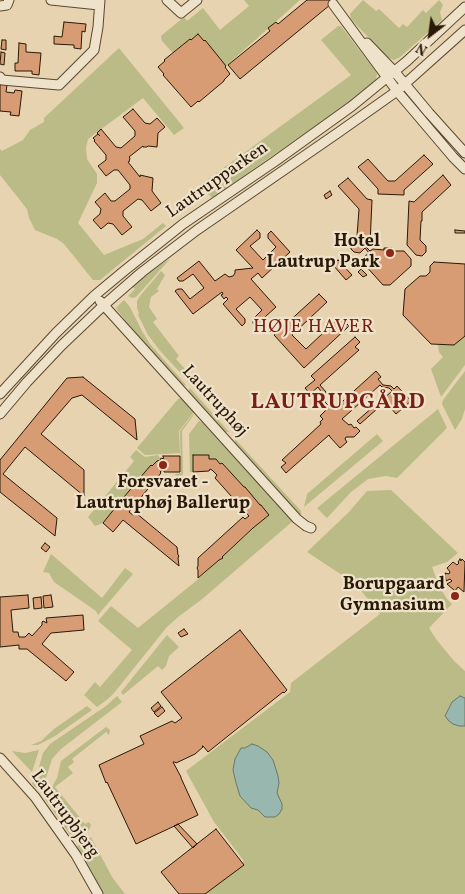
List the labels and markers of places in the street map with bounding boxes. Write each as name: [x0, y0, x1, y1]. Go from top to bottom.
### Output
place label: Hotel Lautrup Park: [266, 232, 380, 274]
marker: Hotel Lautrup Park: [384, 247, 396, 259]
marker: Forsvaret - Lautruphøj Ballerup: [157, 459, 169, 471]
place label: Forsvaret - Lautruphøj Ballerup: [76, 473, 250, 516]
place label: Borupgaard Gymnasium: [340, 575, 445, 618]
marker: Borupgaard Gymnasium: [449, 590, 461, 602]

